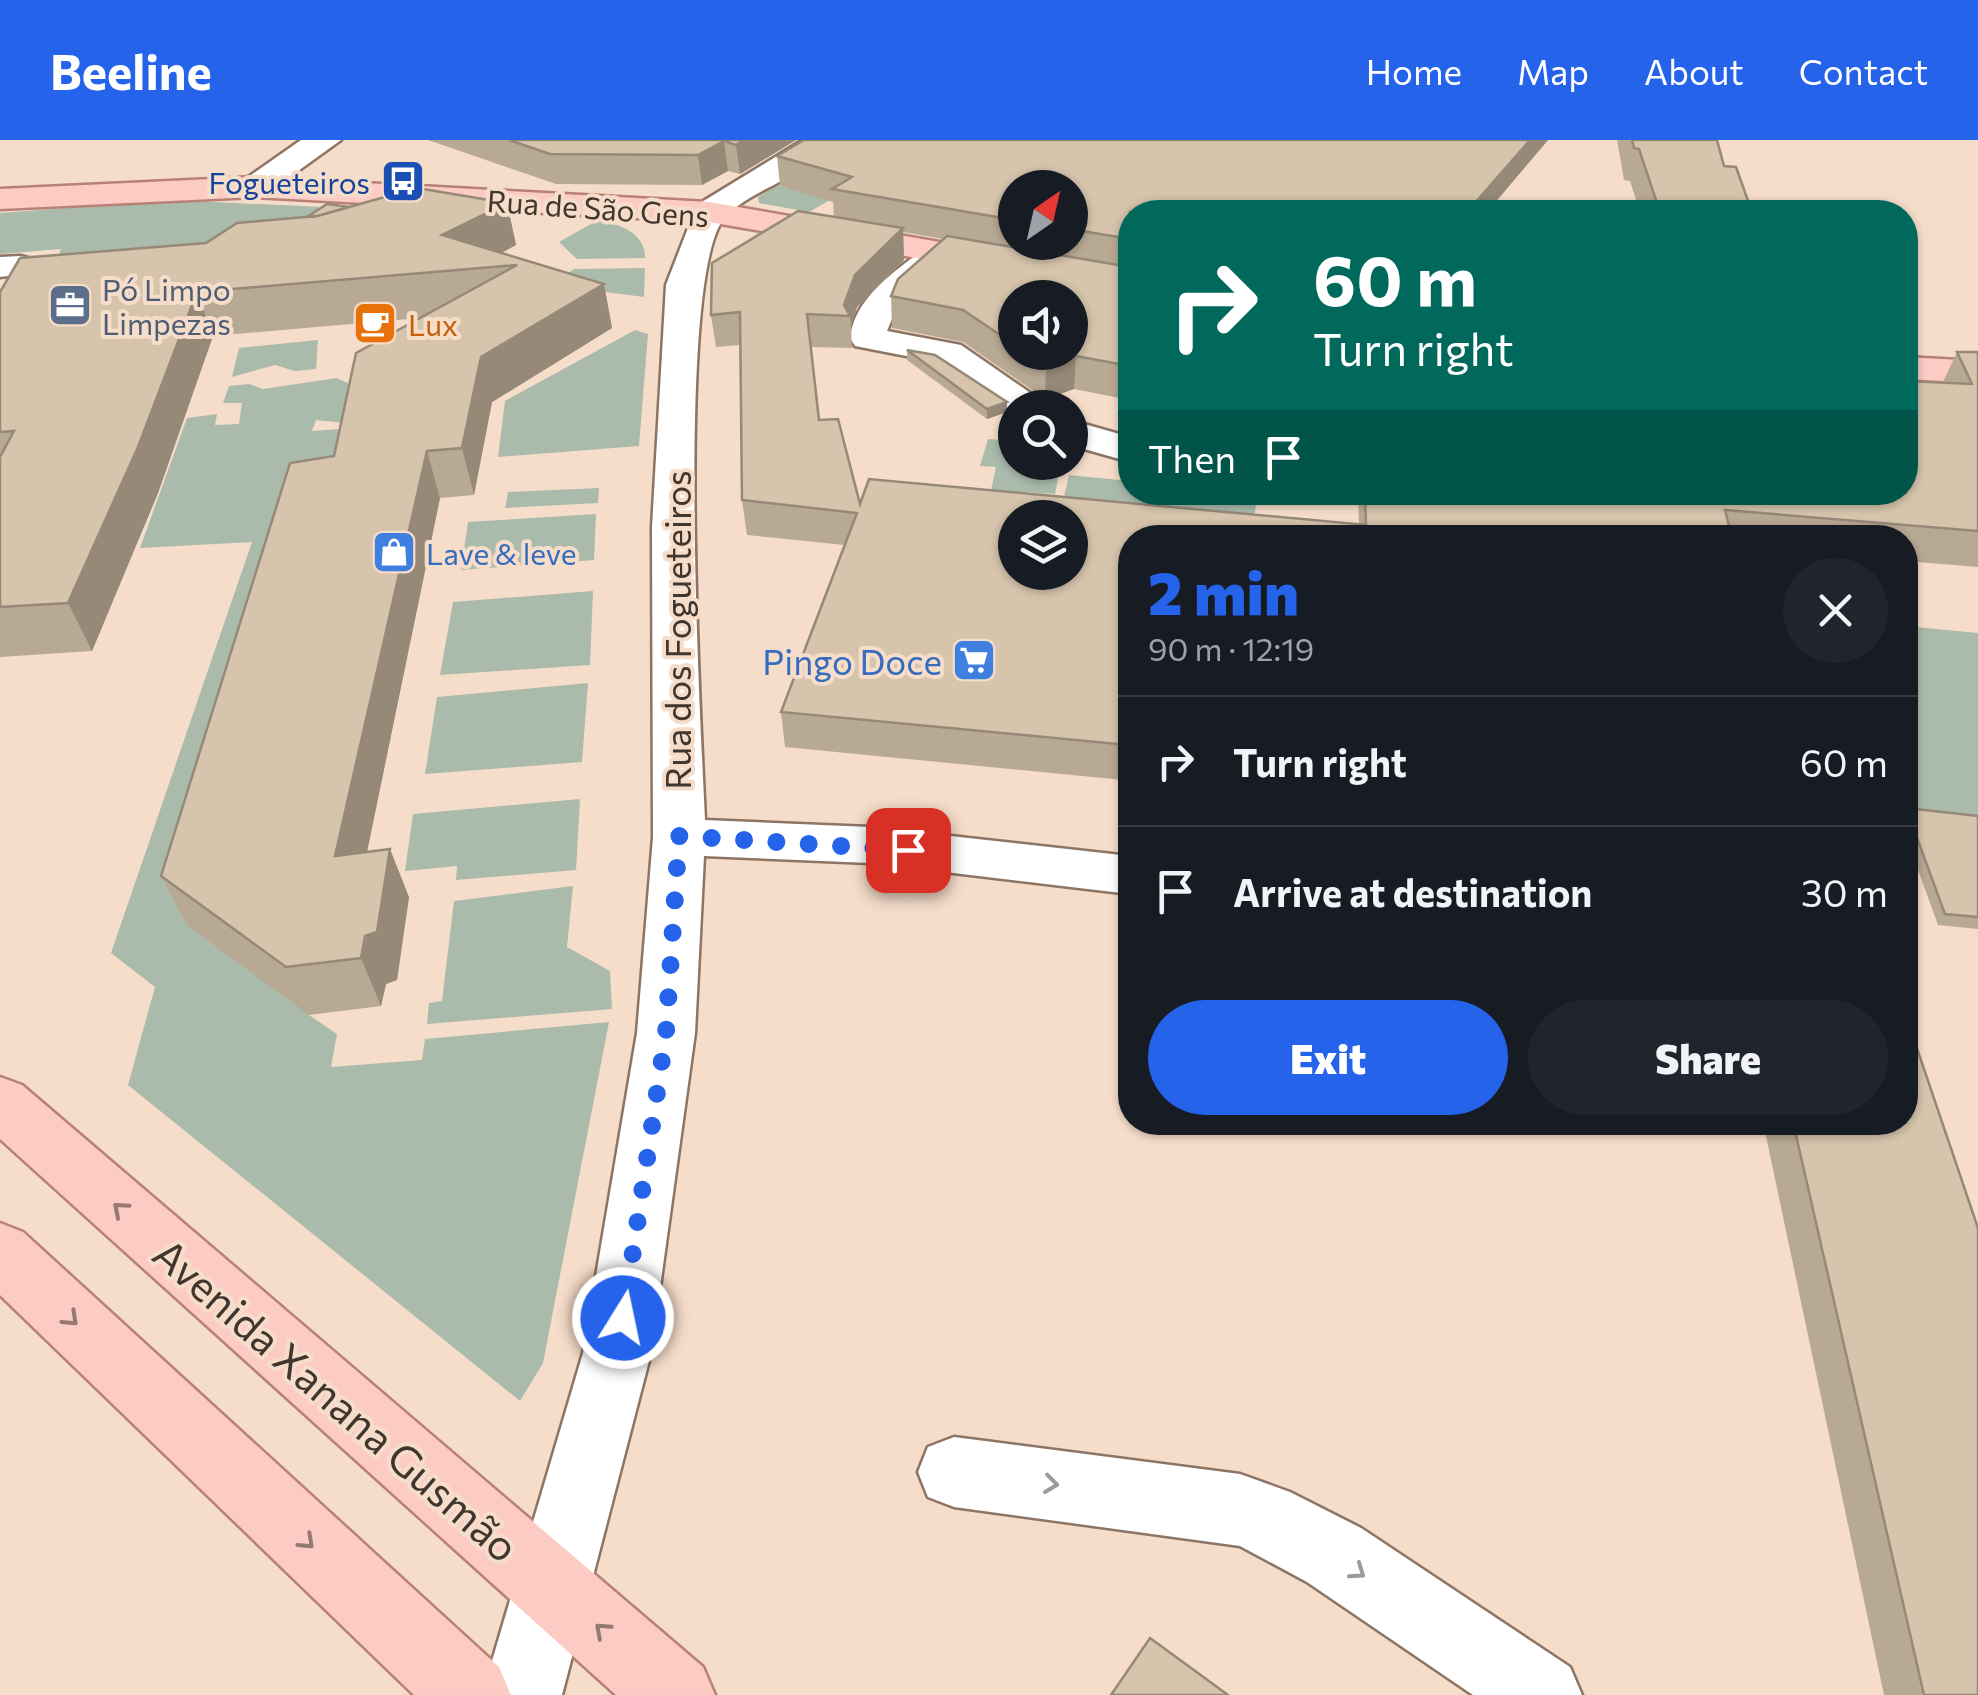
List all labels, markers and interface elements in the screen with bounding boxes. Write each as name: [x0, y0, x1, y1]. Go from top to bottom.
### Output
text: Beeline: [50, 41, 212, 100]
text: Home: [1366, 49, 1462, 92]
text: Map: [1517, 49, 1589, 92]
text: About: [1644, 49, 1744, 92]
text: Contact: [1799, 49, 1928, 92]
bus stop icon: Fogueteiros: [380, 158, 426, 204]
place label: Fogueteiros: [209, 163, 370, 200]
north arrow: [998, 170, 1088, 260]
map controls: [998, 170, 1088, 590]
street label: Rua de São Gens: [486, 181, 710, 233]
text: 60 m: [1313, 235, 1477, 320]
icon: right: [1148, 240, 1278, 370]
place label: Pó Limpo Limpezas: [102, 270, 231, 341]
button: sound: [998, 280, 1088, 370]
office icon: Pó Limpo Limpezas: [47, 282, 93, 328]
cafe icon: Lux: [352, 300, 398, 346]
place label: Lux: [408, 305, 458, 342]
text: Turn right: [1313, 320, 1514, 375]
button: search: [998, 390, 1088, 480]
icon: arrive: [1256, 430, 1311, 485]
text: Then: [1148, 434, 1236, 481]
street label: Rua dos Fogueteiros: [655, 470, 698, 790]
button: layers: [998, 500, 1088, 590]
shop icon: Lave & leve: [371, 529, 417, 575]
place label: Lave & leve: [426, 534, 576, 571]
text: 2 min: [1148, 554, 1299, 627]
button: close: [1783, 558, 1888, 663]
text: 90 m · 12:19: [1148, 628, 1314, 668]
supermarket icon: Pingo Doce: [951, 637, 997, 683]
place label: Pingo Doce: [762, 639, 942, 682]
icon: right: [1148, 734, 1203, 789]
text: Turn right: [1233, 738, 1407, 785]
text: 60 m: [1800, 738, 1888, 785]
pin: [866, 808, 951, 893]
icon: arrive: [881, 823, 936, 878]
icon: arrive: [1148, 864, 1203, 919]
text: Arrive at destination: [1233, 868, 1592, 915]
text: 30 m: [1801, 868, 1888, 915]
button: Exit: [1148, 1000, 1508, 1115]
button: Share: [1528, 1000, 1888, 1115]
one-way arrow: [113, 1202, 132, 1220]
street label: Avenida Xanana Gusmão: [144, 1226, 530, 1572]
position arrow: [571, 1266, 675, 1370]
one-way arrow: [59, 1307, 78, 1325]
one-way arrow: [1043, 1472, 1060, 1493]
one-way arrow: [295, 1530, 314, 1548]
one-way arrow: [1347, 1560, 1366, 1578]
one-way arrow: [595, 1624, 614, 1642]

